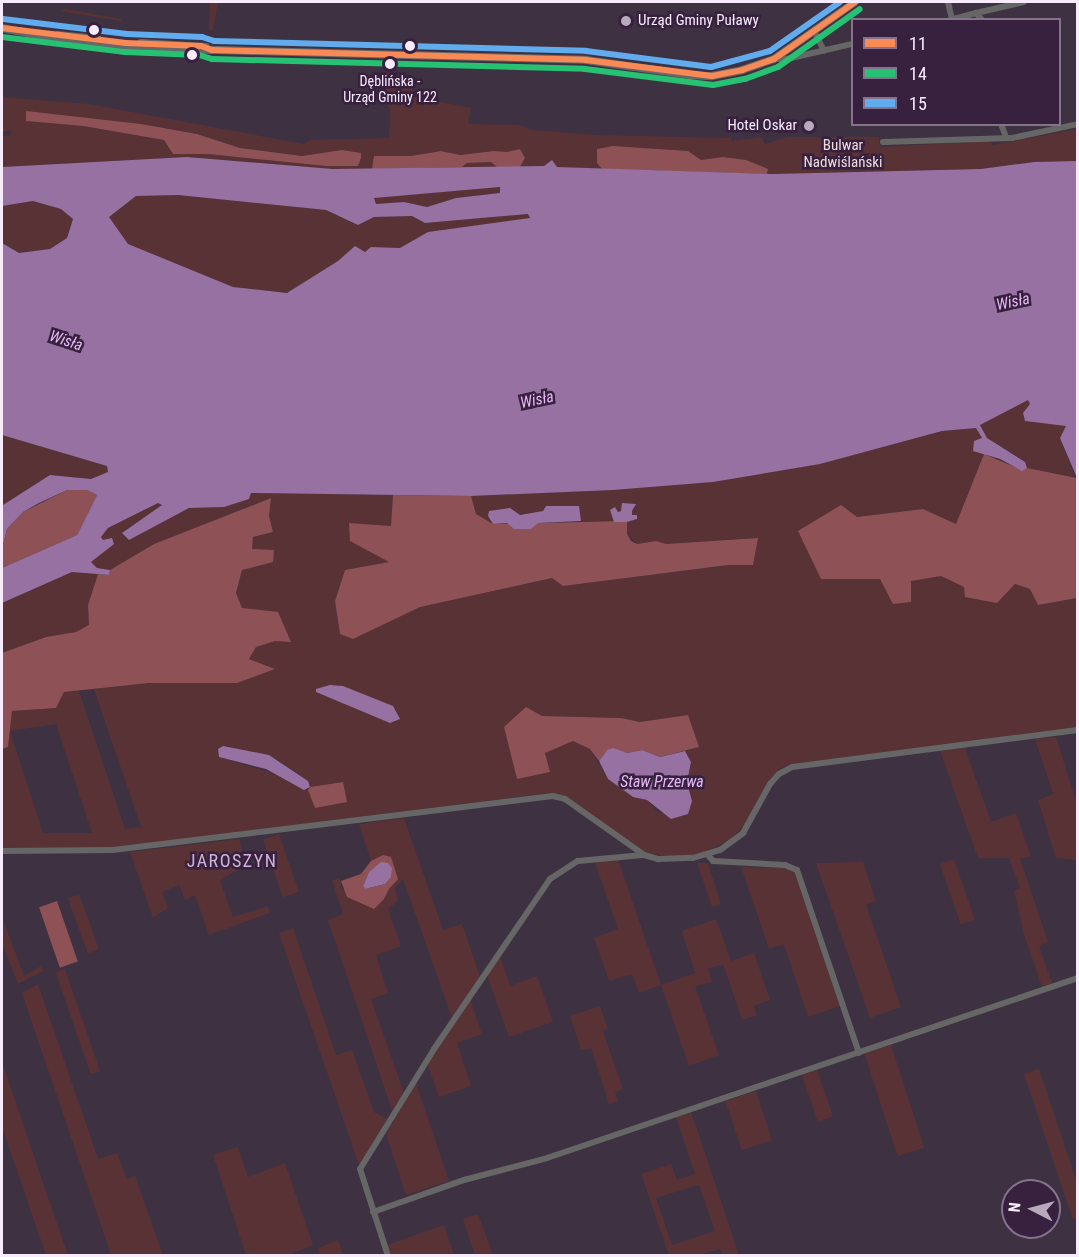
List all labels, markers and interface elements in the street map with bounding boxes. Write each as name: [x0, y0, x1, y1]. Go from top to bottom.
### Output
place label: Urząd Gminy Puławy: [638, 12, 759, 30]
marker: Urząd Gminy Puławy: [619, 14, 633, 28]
legend: [851, 18, 1061, 126]
unlabelled marker: [88, 24, 100, 36]
text: 11: [909, 33, 927, 54]
unlabelled marker: [404, 40, 416, 52]
unlabelled marker: [186, 49, 198, 61]
marker: Dęblińska - Urząd Gminy 122: [384, 58, 396, 70]
text: 14: [909, 63, 927, 84]
place label: Dęblińska - Urząd Gminy 122: [343, 73, 437, 106]
text: 15: [909, 93, 927, 114]
place label: Hotel Oskar: [727, 117, 797, 135]
marker: Hotel Oskar: [802, 119, 816, 133]
park label: Bulwar Nadwiślański: [804, 136, 882, 171]
water label: Wisła: [994, 289, 1032, 315]
water label: Wisła: [47, 327, 85, 355]
water label: Wisła: [518, 387, 556, 413]
water label: Staw Przerwa: [620, 772, 704, 792]
district label: JAROSZYN: [187, 850, 277, 872]
north arrow: [1001, 1179, 1061, 1239]
text: N: [1005, 1201, 1025, 1213]

